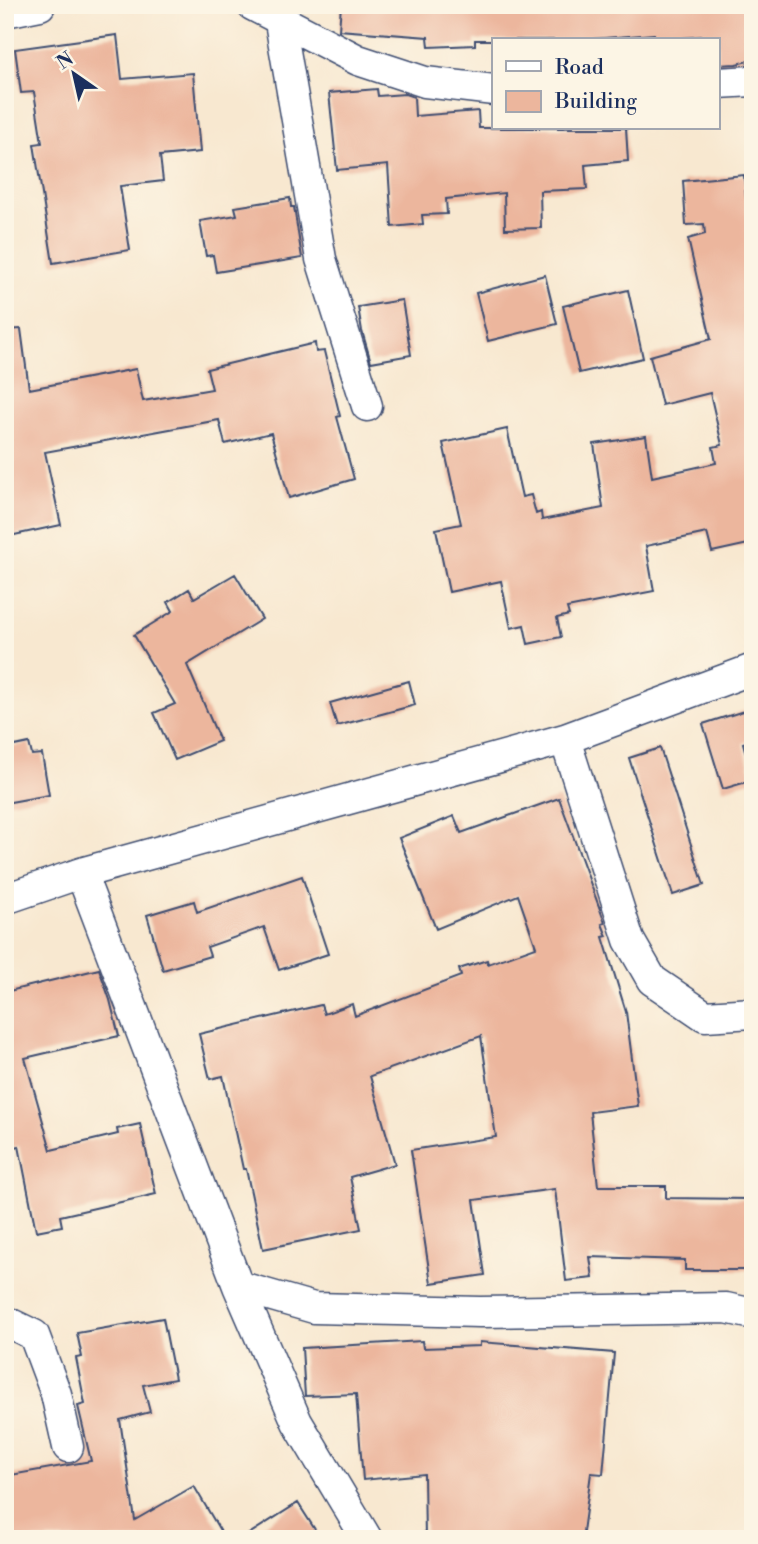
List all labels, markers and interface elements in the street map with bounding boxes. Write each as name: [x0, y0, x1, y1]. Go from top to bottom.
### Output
north arrow: [38, 38, 108, 108]
legend: [492, 38, 720, 130]
text: N: [52, 47, 78, 75]
text: Road: [555, 55, 604, 81]
text: Building: [554, 89, 637, 115]

